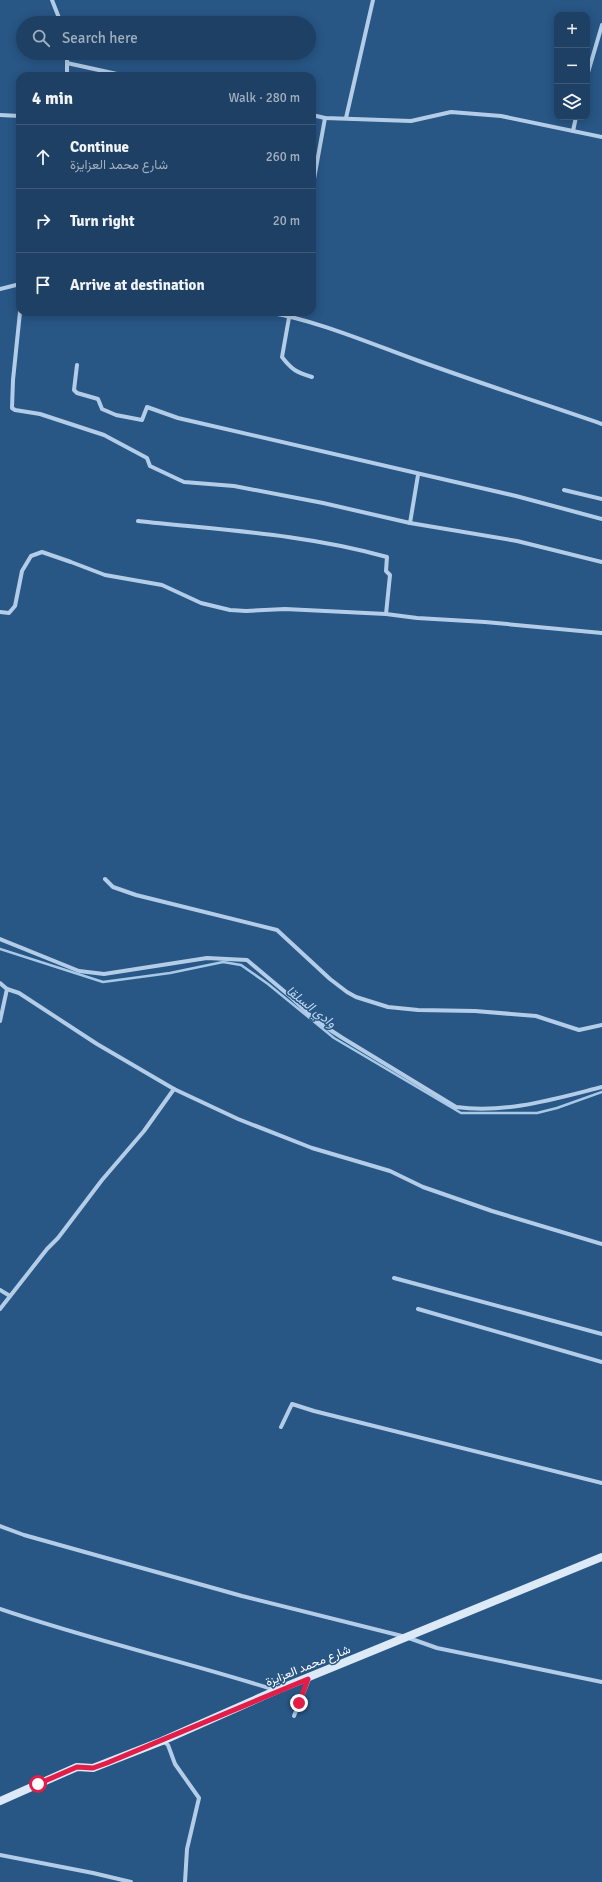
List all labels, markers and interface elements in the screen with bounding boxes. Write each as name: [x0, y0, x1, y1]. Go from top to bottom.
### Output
map controls: [554, 12, 590, 120]
button: +: [554, 12, 590, 48]
search box: [16, 16, 316, 60]
icon: search: [30, 27, 52, 49]
text: Search here: [62, 29, 138, 47]
button: −: [554, 48, 590, 84]
button: layers: [554, 84, 590, 120]
text: 4 min: [32, 88, 73, 109]
text: Walk · 280 m: [229, 90, 300, 106]
text: Continue: [70, 138, 129, 156]
icon: ahead: [32, 146, 54, 168]
text: 260 m: [266, 149, 300, 165]
text: شارع محمد العزايزة: [70, 157, 168, 173]
icon: right: [32, 210, 54, 232]
text: Turn right: [70, 212, 135, 230]
text: 20 m: [273, 213, 300, 229]
icon: arrive: [32, 274, 54, 296]
text: Arrive at destination: [70, 276, 205, 294]
water label: وادي السلقا: [282, 983, 339, 1033]
street label: شارع محمد العزايزة: [263, 1642, 353, 1691]
route end: [290, 1694, 308, 1712]
route start: [29, 1775, 47, 1793]

